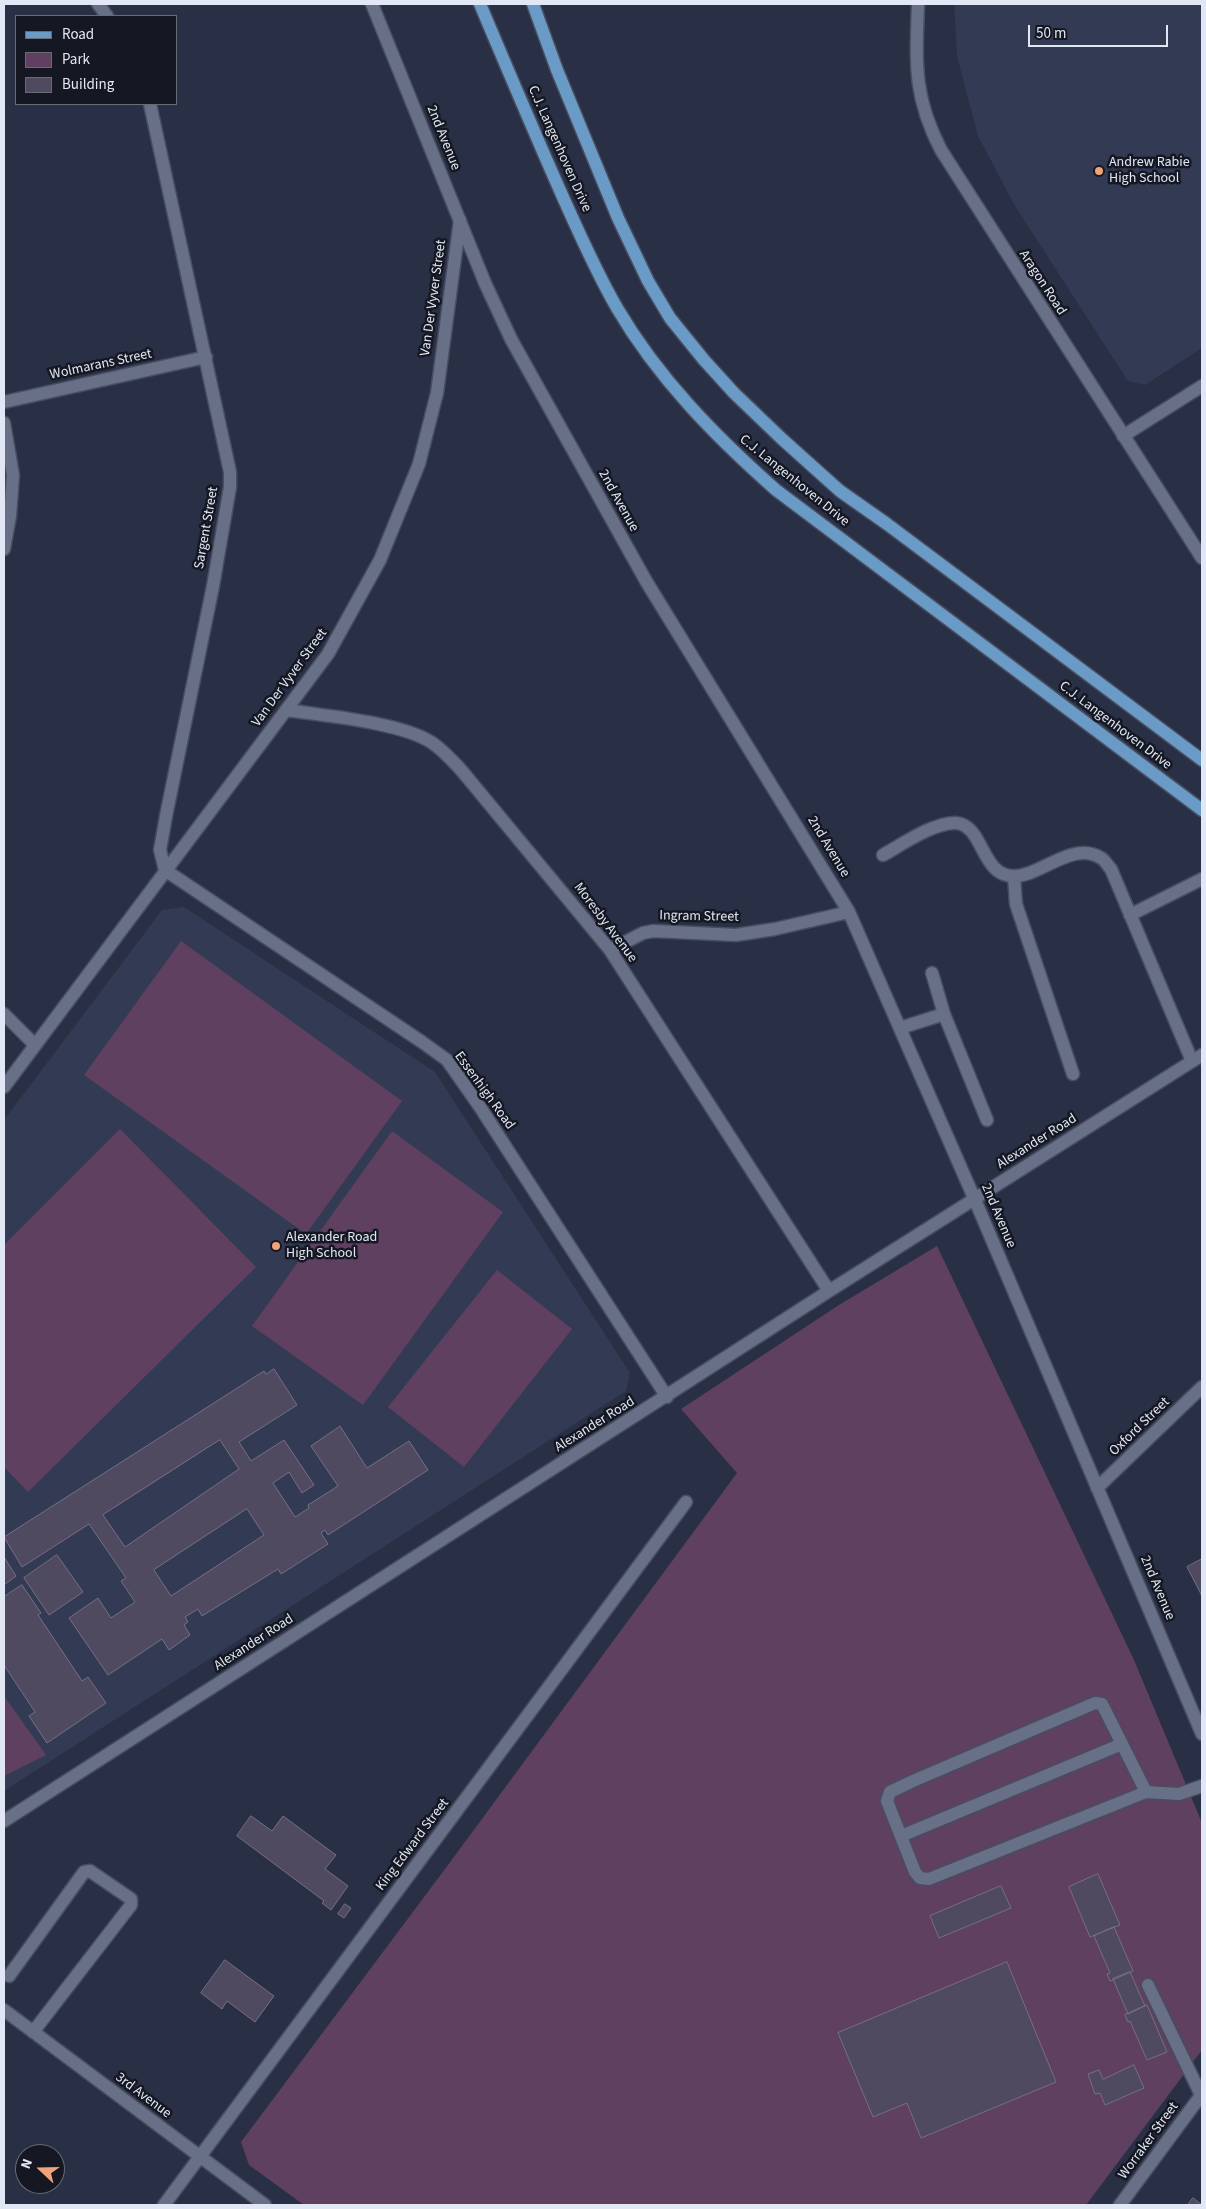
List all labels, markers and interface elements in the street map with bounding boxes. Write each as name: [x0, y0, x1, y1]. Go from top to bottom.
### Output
legend: [15, 15, 178, 105]
scale bar: [1031, 15, 1171, 47]
text: 50 m: [1036, 23, 1066, 44]
text: Road: [62, 24, 94, 45]
text: Park: [62, 49, 90, 70]
text: Building: [62, 74, 114, 95]
street label: C.J. Langenhoven Drive: [524, 83, 594, 215]
street label: 2nd Avenue: [422, 103, 464, 173]
place label: Andrew Rabie High School: [1109, 155, 1190, 188]
marker: Andrew Rabie High School: [1093, 165, 1105, 177]
street label: Van Der Vyver Street: [418, 239, 450, 357]
street label: Aragon Road: [1015, 247, 1069, 319]
street label: Wolmarans Street: [48, 346, 154, 384]
street label: C.J. Langenhoven Drive: [736, 432, 852, 530]
street label: 2nd Avenue: [594, 467, 642, 535]
street label: Sargent Street: [191, 486, 223, 570]
street label: Van Der Vyver Street: [249, 626, 331, 730]
street label: C.J. Langenhoven Drive: [1055, 678, 1175, 774]
street label: 2nd Avenue: [803, 813, 853, 881]
street label: Moresby Avenue: [570, 880, 640, 966]
street label: Ingram Street: [659, 908, 739, 926]
street label: Essenhigh Road: [450, 1049, 518, 1133]
street label: Alexander Road: [994, 1111, 1080, 1173]
street label: 2nd Avenue: [977, 1181, 1019, 1251]
place label: Alexander Road High School: [286, 1230, 377, 1262]
marker: Alexander Road High School: [270, 1240, 282, 1252]
street label: Alexander Road: [552, 1394, 638, 1456]
street label: Oxford Street: [1106, 1394, 1174, 1460]
street label: 2nd Avenue: [1136, 1553, 1178, 1623]
street label: Alexander Road: [211, 1611, 297, 1675]
street label: King Edward Street: [373, 1795, 453, 1895]
street label: 3rd Avenue: [112, 2070, 174, 2122]
street label: Worraker Street: [1115, 2099, 1183, 2183]
north arrow: [15, 2144, 65, 2194]
text: N: [16, 2156, 38, 2172]

